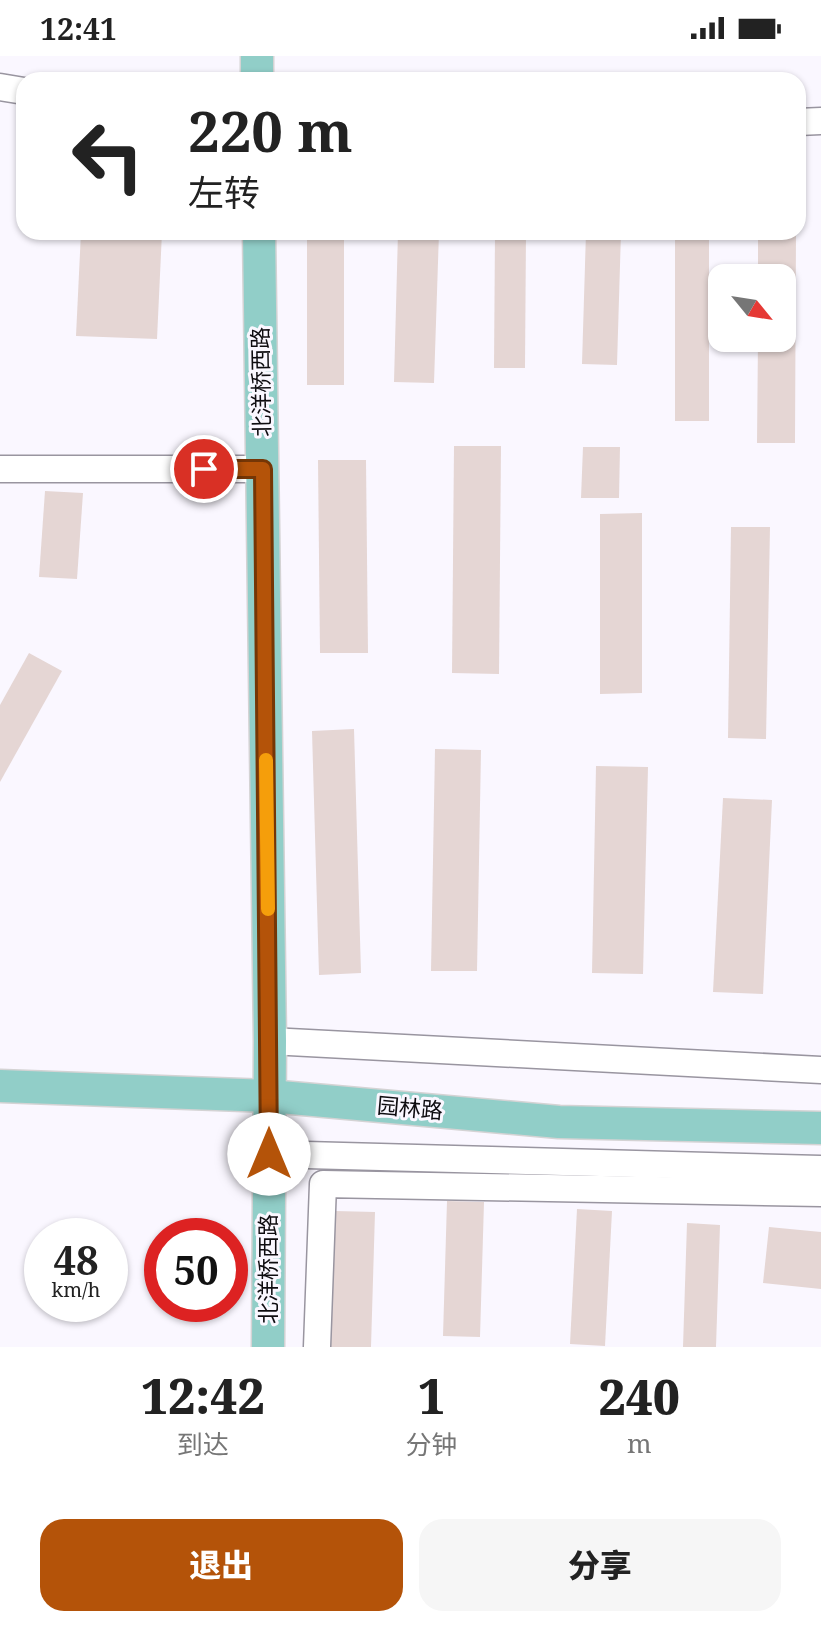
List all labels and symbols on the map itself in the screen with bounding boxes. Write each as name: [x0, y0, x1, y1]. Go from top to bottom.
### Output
north arrow: [708, 264, 796, 352]
street label: 北洋桥西路: [244, 327, 276, 437]
pin: [170, 435, 238, 503]
street label: 园林路: [376, 1089, 444, 1125]
position arrow: [227, 1112, 311, 1196]
street label: 北洋桥西路: [252, 1214, 282, 1324]
speed limit sign: 50: [144, 1218, 248, 1322]

